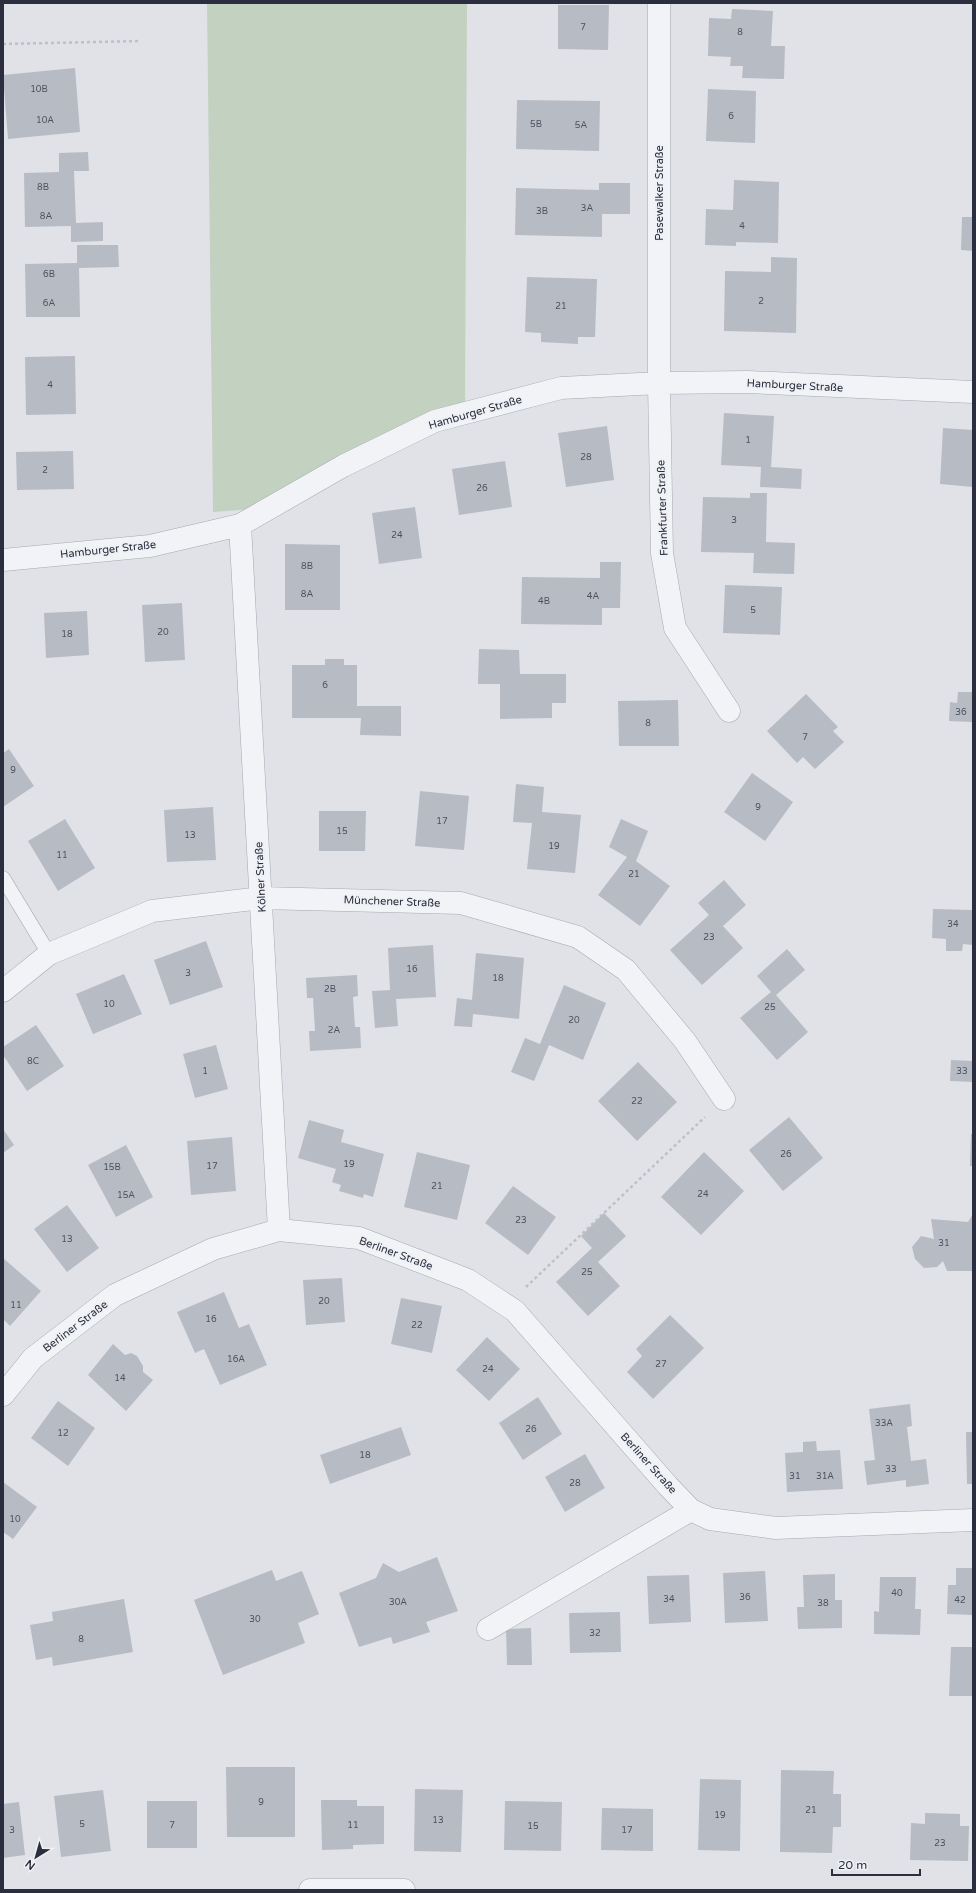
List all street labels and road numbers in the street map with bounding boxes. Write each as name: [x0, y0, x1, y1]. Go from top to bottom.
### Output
street label: Pasewalker Straße: [653, 145, 666, 241]
street label: Hamburger Straße: [746, 376, 844, 395]
street label: Hamburger Straße: [427, 393, 523, 432]
street label: Frankfurter Straße: [654, 460, 671, 556]
street label: Hamburger Straße: [59, 538, 157, 561]
street label: Kölner Straße: [252, 841, 269, 913]
street label: Münchener Straße: [343, 893, 441, 910]
street label: Berliner Straße: [357, 1234, 434, 1273]
street label: Berliner Straße: [40, 1298, 110, 1355]
street label: Berliner Straße: [618, 1430, 679, 1496]

